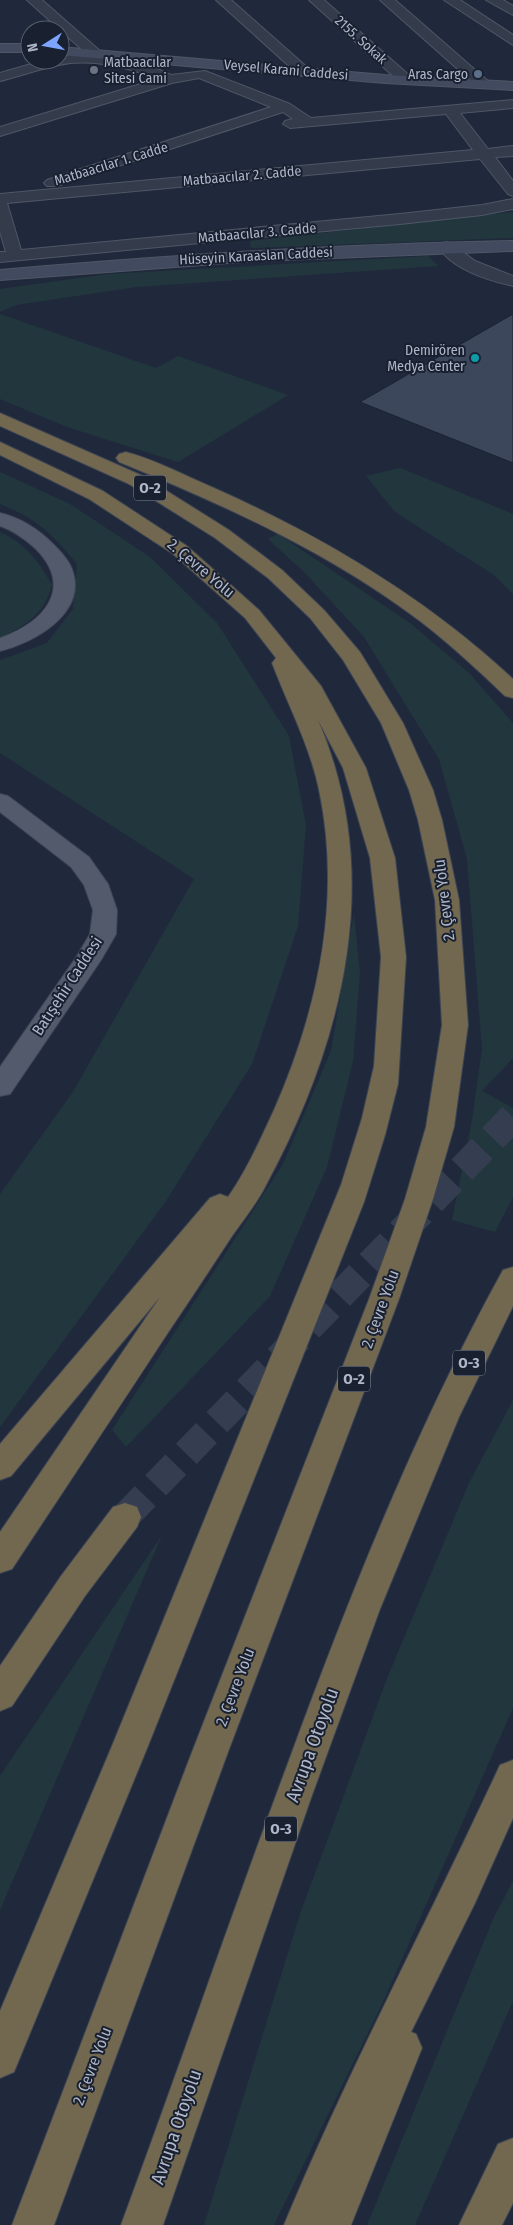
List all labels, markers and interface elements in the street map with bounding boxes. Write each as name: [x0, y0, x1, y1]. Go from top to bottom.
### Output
street label: 2155. Sokak: [331, 12, 391, 68]
north arrow: [20, 20, 70, 70]
text: N: [24, 42, 42, 53]
place label: Matbaacılar Sitesi Cami: [104, 54, 171, 87]
street label: Veysel Karani Caddesi: [223, 56, 349, 84]
marker: Matbaacılar Sitesi Cami: [88, 64, 100, 76]
place label: Aras Cargo: [408, 66, 468, 83]
marker: Aras Cargo: [472, 68, 484, 80]
street label: Matbaacılar 1. Cadde: [52, 139, 170, 189]
street label: Matbaacılar 2. Cadde: [182, 162, 302, 190]
street label: Matbaacılar 3. Cadde: [197, 219, 317, 247]
street label: Hüseyin Karaaslan Caddesi: [179, 243, 333, 269]
place label: Demirören Medya Center: [387, 342, 465, 375]
marker: Demirören Medya Center: [469, 352, 481, 364]
road number: O-2: [134, 476, 166, 500]
street label: 2. Çevre Yolu: [163, 534, 238, 602]
street label: 2. Çevre Yolu: [430, 858, 459, 942]
street label: Batışehir Caddesi: [28, 933, 106, 1039]
street label: 2. Çevre Yolu: [357, 1267, 404, 1351]
road number: O-3: [453, 1350, 485, 1376]
road number: O-2: [338, 1366, 370, 1392]
street label: 2. Çevre Yolu: [211, 1645, 259, 1729]
street label: Avrupa Otoyolu: [281, 1685, 343, 1805]
road number: O-3: [265, 1816, 297, 1842]
street label: 2. Çevre Yolu: [68, 2024, 116, 2108]
street label: Avrupa Otoyolu: [146, 2067, 206, 2187]

